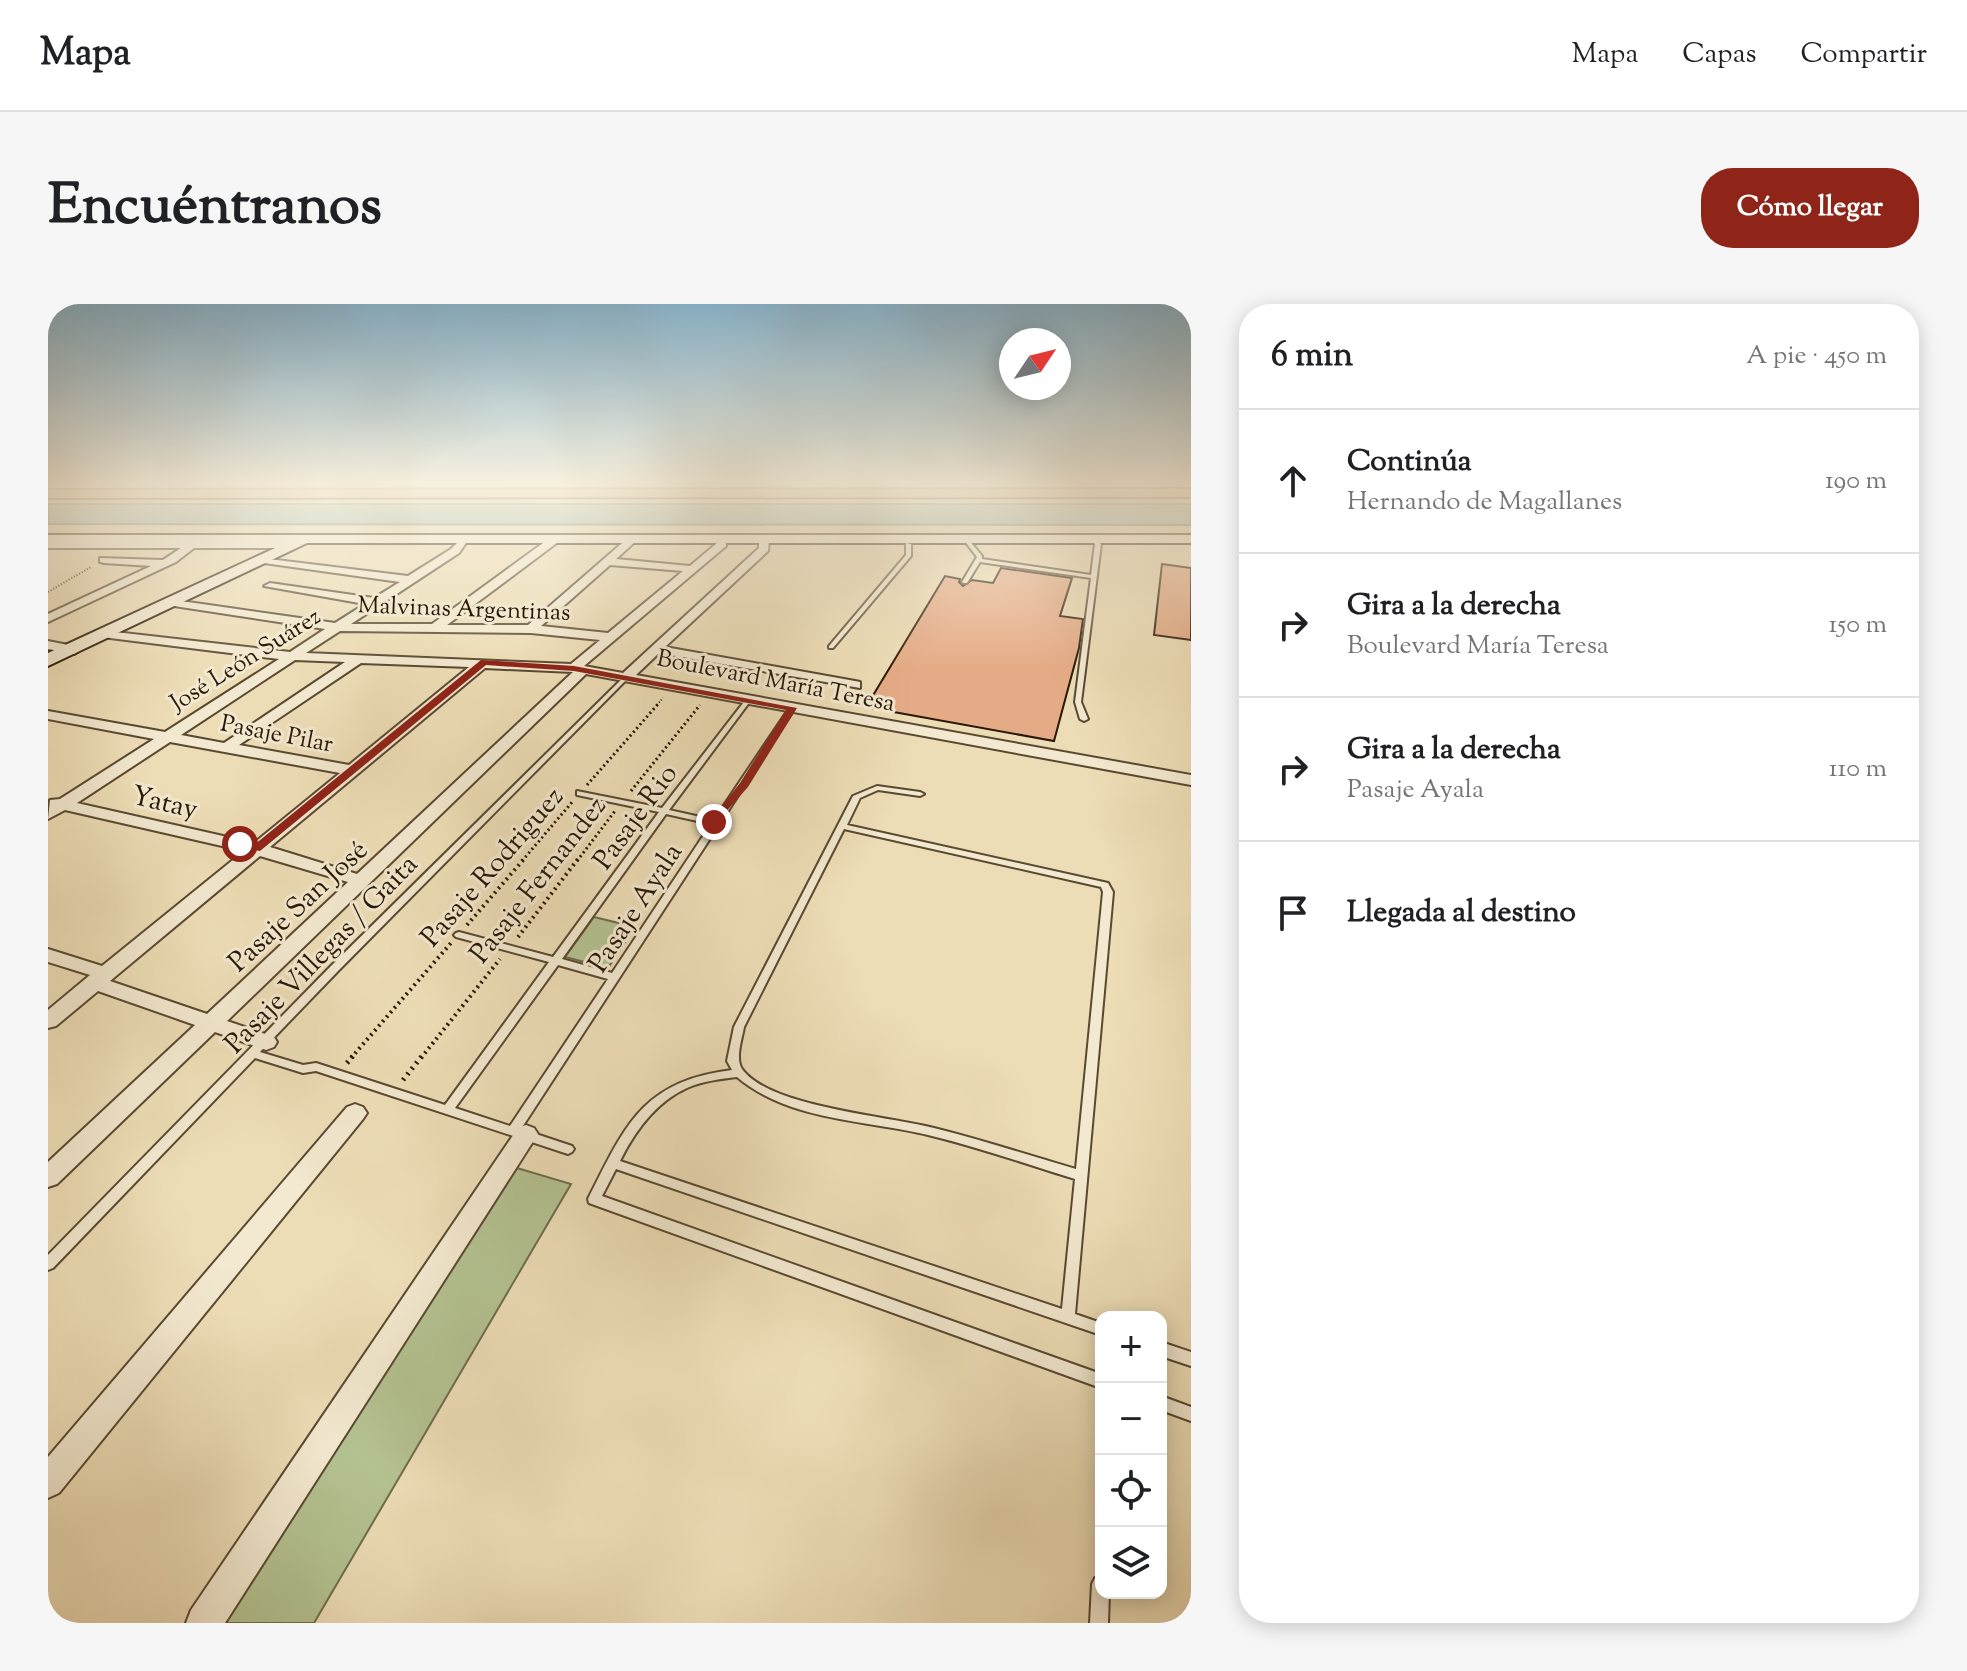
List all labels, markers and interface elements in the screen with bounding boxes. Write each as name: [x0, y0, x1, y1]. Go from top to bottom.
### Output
text: Mapa: [40, 28, 131, 82]
text: Mapa: [1572, 35, 1638, 75]
text: Capas: [1682, 35, 1757, 75]
text: Compartir: [1801, 35, 1927, 75]
text: Encuéntranos: [48, 168, 382, 249]
button: Cómo llegar: [1701, 168, 1919, 248]
north arrow: [999, 328, 1071, 400]
text: 6 min: [1271, 332, 1353, 381]
text: A pie · 450 m: [1746, 338, 1887, 375]
text: Continúa: [1347, 441, 1472, 484]
icon: ahead: [1271, 459, 1315, 503]
text: 190 m: [1825, 463, 1887, 500]
text: Hernando de Magallanes: [1347, 484, 1622, 521]
text: Gira a la derecha: [1347, 585, 1561, 628]
street label: Malvinas Argentinas: [357, 589, 571, 631]
street label: José León Suárez: [162, 601, 328, 722]
icon: right: [1271, 603, 1315, 647]
text: 150 m: [1828, 607, 1887, 644]
text: Boulevard María Teresa: [1347, 628, 1609, 665]
street label: Boulevard María Teresa: [654, 642, 898, 722]
street label: Pasaje Pilar: [217, 707, 336, 763]
text: Gira a la derecha: [1347, 729, 1561, 772]
icon: right: [1271, 747, 1315, 791]
text: 110 m: [1829, 751, 1887, 788]
street label: Pasaje Rio: [584, 757, 688, 879]
text: Pasaje Ayala: [1347, 772, 1484, 809]
street label: Yatay: [127, 777, 201, 831]
street label: Pasaje Rodriguez: [412, 779, 574, 957]
street label: Pasaje Fernandez: [461, 789, 617, 973]
route end: [696, 804, 732, 840]
route start: [222, 826, 258, 862]
street label: Pasaje San José: [220, 832, 378, 983]
street label: Pasaje Ayala: [580, 836, 694, 981]
street label: Pasaje Villegas / Gaita: [216, 846, 428, 1064]
icon: arrive: [1271, 891, 1315, 935]
text: Llegada al destino: [1347, 892, 1576, 935]
map controls: [1095, 1311, 1167, 1599]
button: +: [1095, 1311, 1167, 1383]
button: −: [1095, 1383, 1167, 1455]
button: locate: [1095, 1455, 1167, 1527]
button: layers: [1095, 1527, 1167, 1599]

